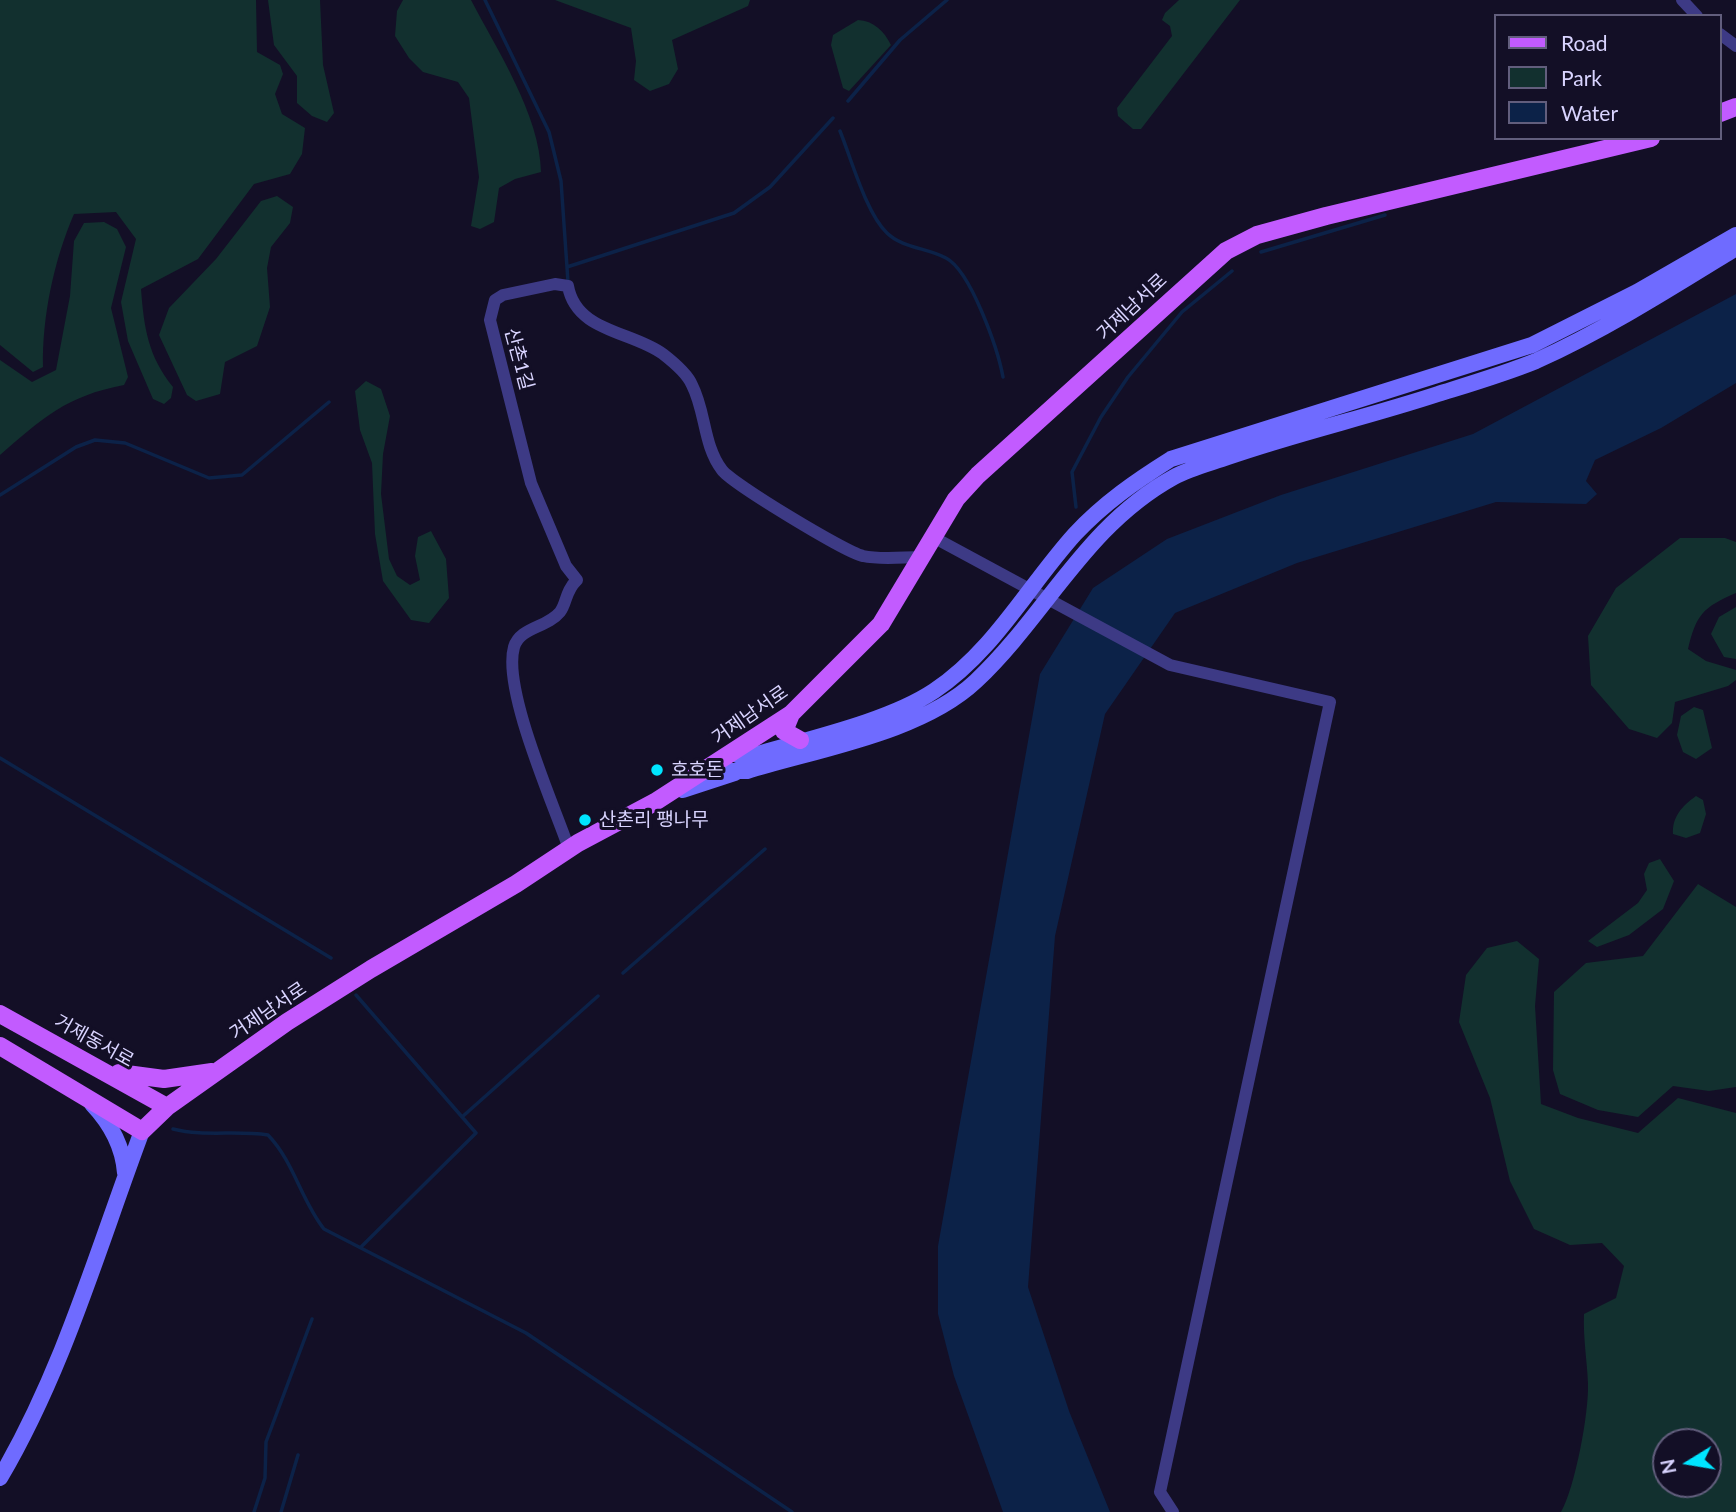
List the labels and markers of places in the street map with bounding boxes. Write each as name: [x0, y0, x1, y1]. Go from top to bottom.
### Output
place label: 호호돈: [671, 759, 723, 781]
marker: 호호돈: [649, 762, 665, 778]
place label: 산촌리 팽나무: [599, 809, 709, 831]
marker: 산촌리 팽나무: [577, 812, 593, 828]

